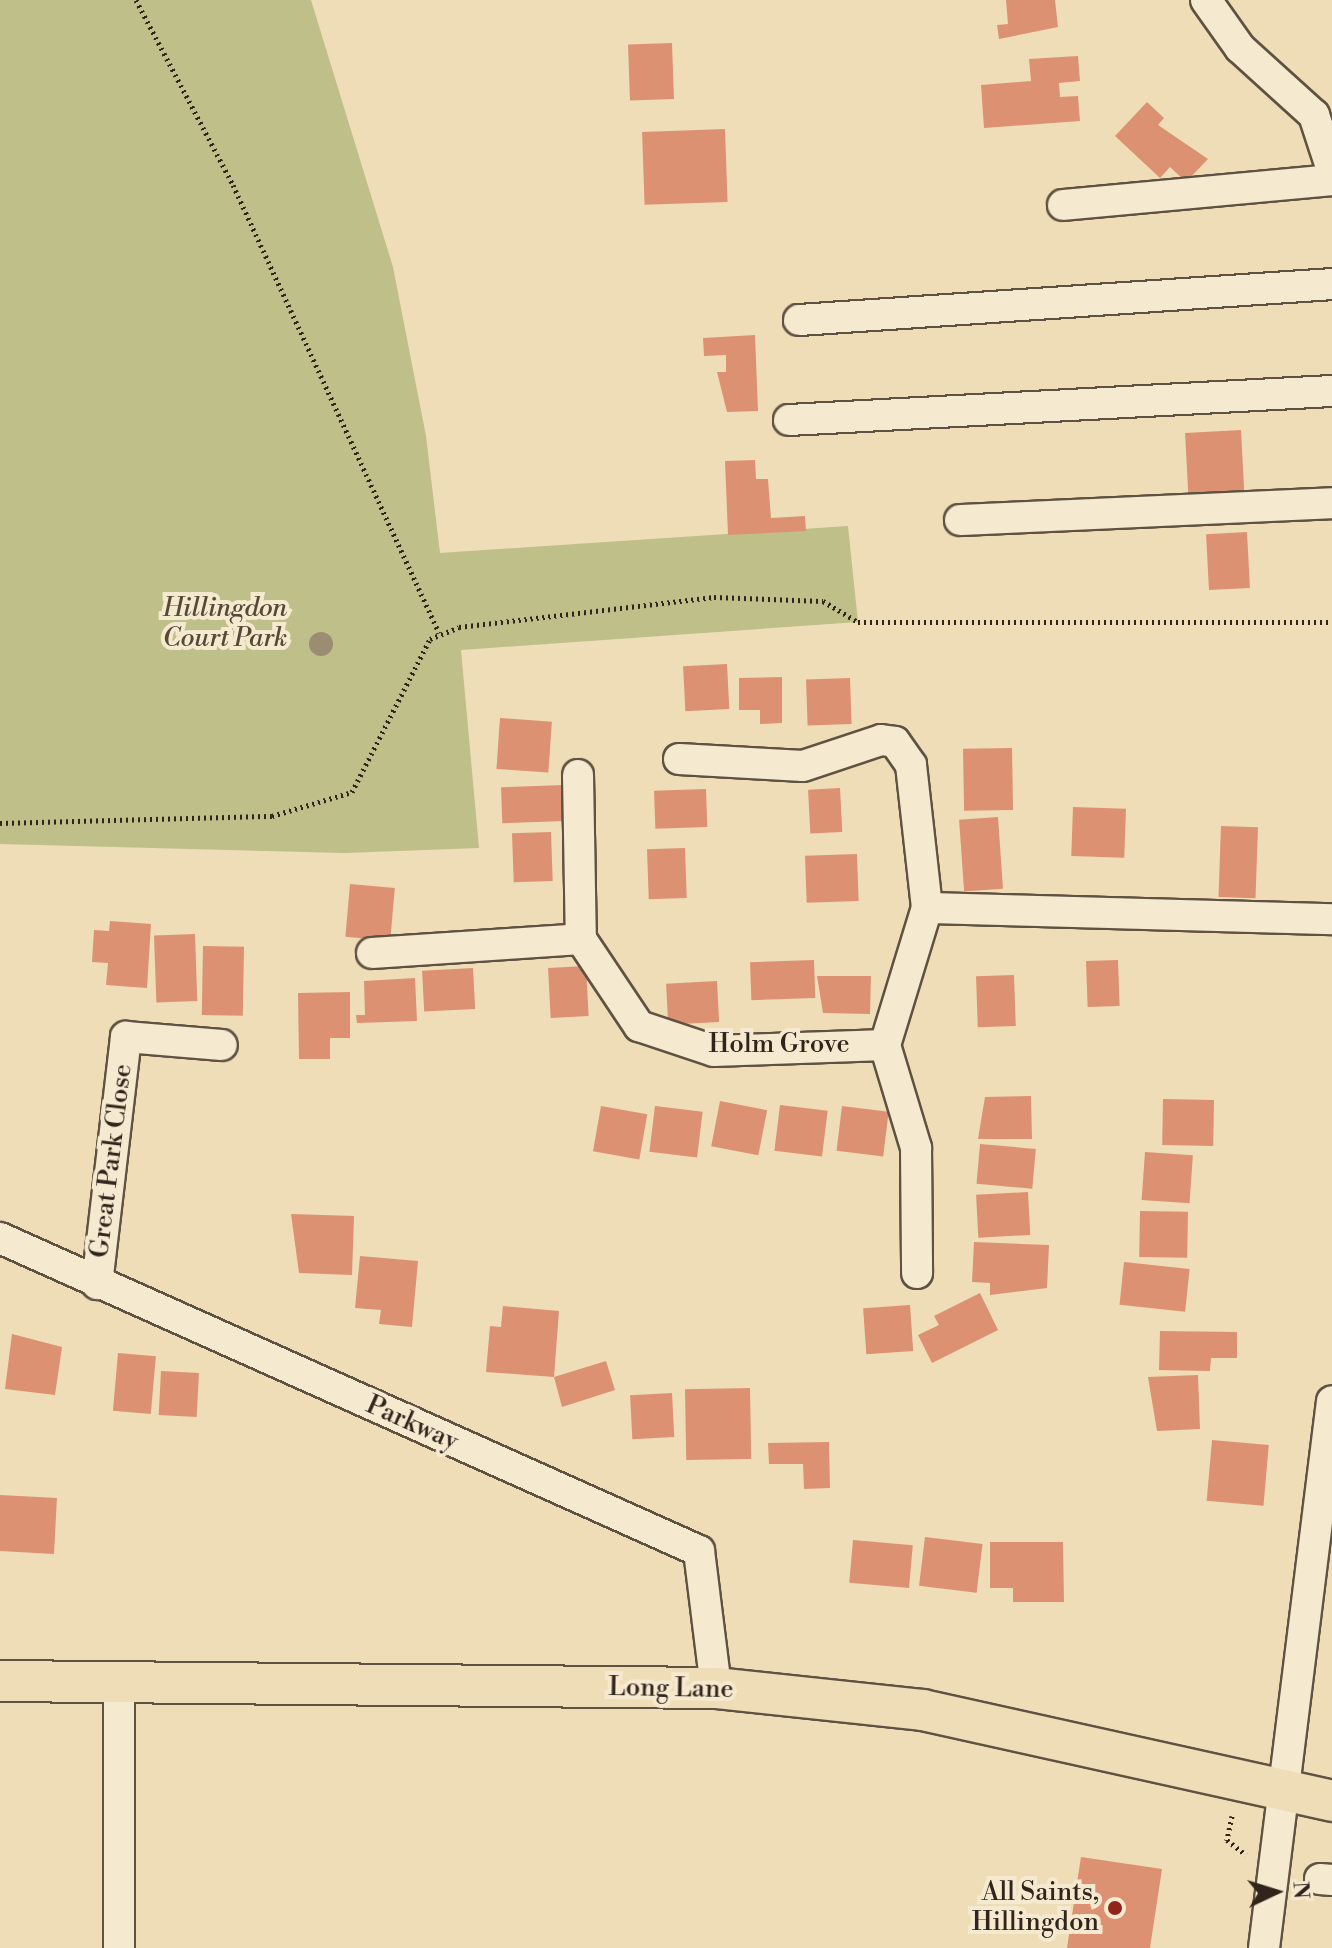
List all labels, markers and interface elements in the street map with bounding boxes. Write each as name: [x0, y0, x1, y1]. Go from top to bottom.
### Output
park label: Hillingdon Court Park: [163, 593, 287, 654]
street label: Holm Grove: [708, 1029, 850, 1061]
street label: Great Park Close: [85, 1062, 139, 1260]
street label: Parkway: [361, 1390, 463, 1458]
street label: Long Lane: [608, 1672, 734, 1706]
north arrow: [1236, 1852, 1316, 1932]
place label: All Saints, Hillingdon: [972, 1877, 1099, 1938]
text: N: [1286, 1881, 1315, 1900]
marker: All Saints, Hillingdon: [1106, 1899, 1124, 1917]

